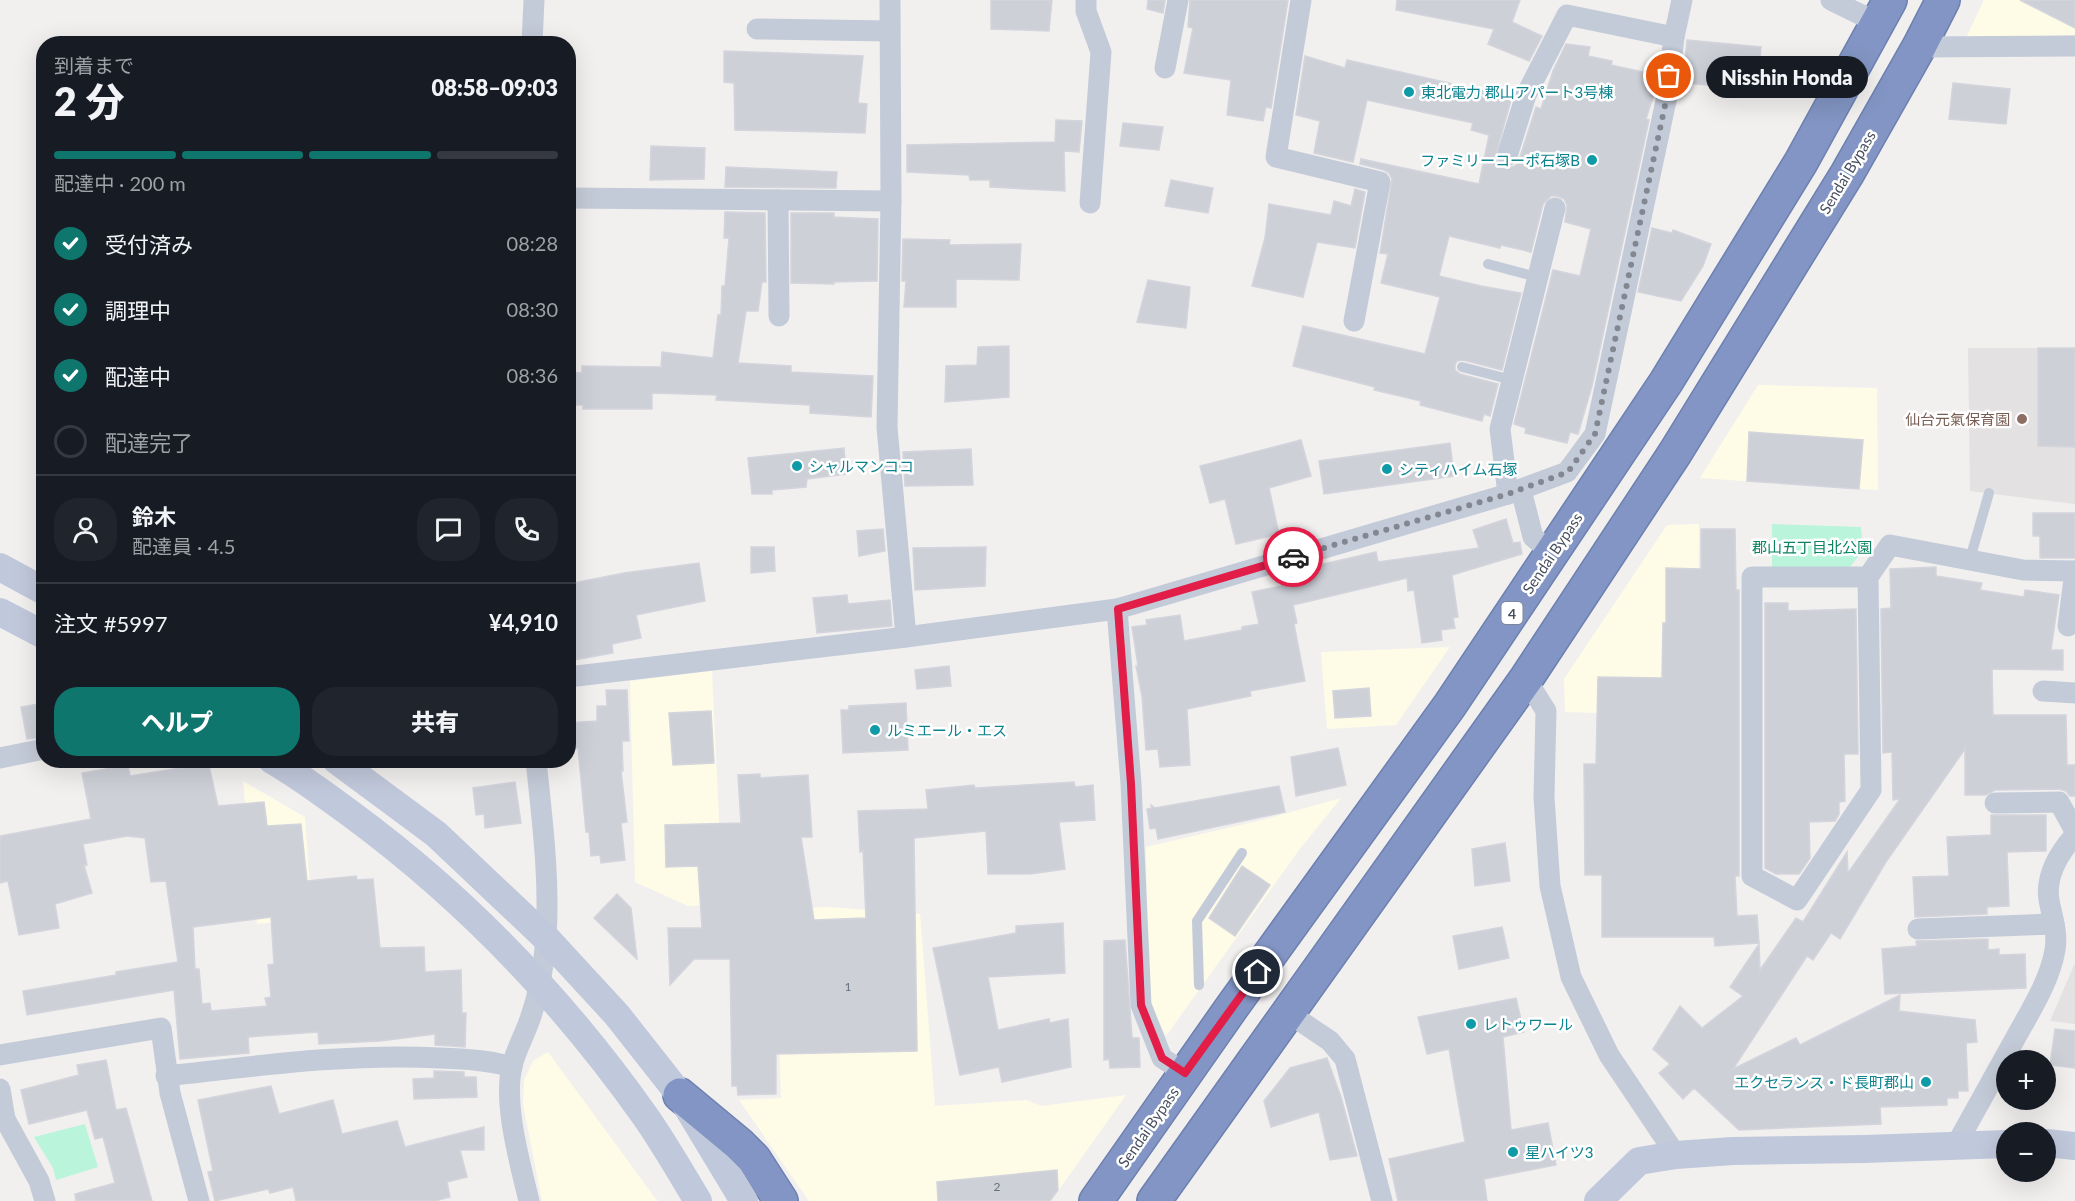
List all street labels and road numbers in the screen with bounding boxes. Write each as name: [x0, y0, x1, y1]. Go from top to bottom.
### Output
street label: Sendai Bypass: [1815, 127, 1879, 217]
street label: Sendai Bypass: [1518, 509, 1586, 597]
road number: 4: [1502, 602, 1522, 624]
street label: Sendai Bypass: [1114, 1083, 1182, 1171]

